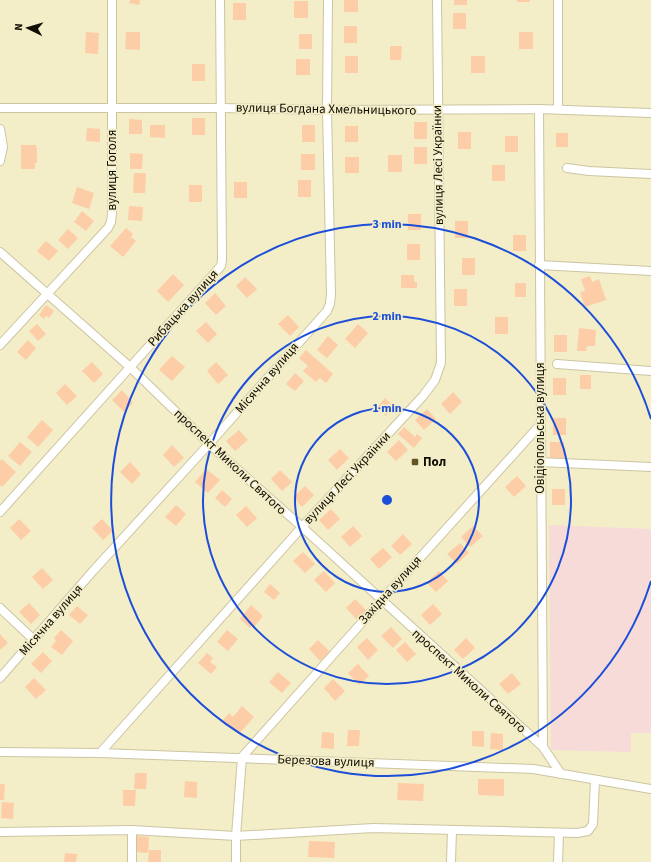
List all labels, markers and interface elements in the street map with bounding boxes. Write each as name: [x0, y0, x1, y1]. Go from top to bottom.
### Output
north arrow: [8, 8, 48, 48]
text: N: [11, 23, 26, 31]
street label: вулиця Богдана Хмельницького: [236, 98, 416, 120]
street label: вулиця Лесі Українки: [428, 105, 448, 225]
street label: вулиця Гоголя: [103, 130, 121, 210]
text: 3 min: [372, 216, 402, 233]
street label: Рибацька вулиця: [144, 266, 222, 350]
text: 2 min: [372, 308, 402, 325]
street label: Місячна вулиця: [231, 339, 303, 417]
street label: Овідіопольська вулиця: [531, 362, 549, 494]
text: 1 min: [372, 400, 402, 417]
street label: проспект Миколи Святого: [170, 405, 290, 519]
street label: вулиця Лесі Українки: [299, 428, 395, 528]
place label: Пол: [423, 453, 446, 471]
marker: Пол: [410, 457, 420, 467]
centre of rings: [380, 493, 394, 507]
street label: Західна вулиця: [354, 552, 426, 628]
street label: Місячна вулиця: [15, 581, 87, 659]
street label: проспект Миколи Святого: [408, 625, 530, 737]
street label: Березова вулиця: [277, 750, 375, 772]

